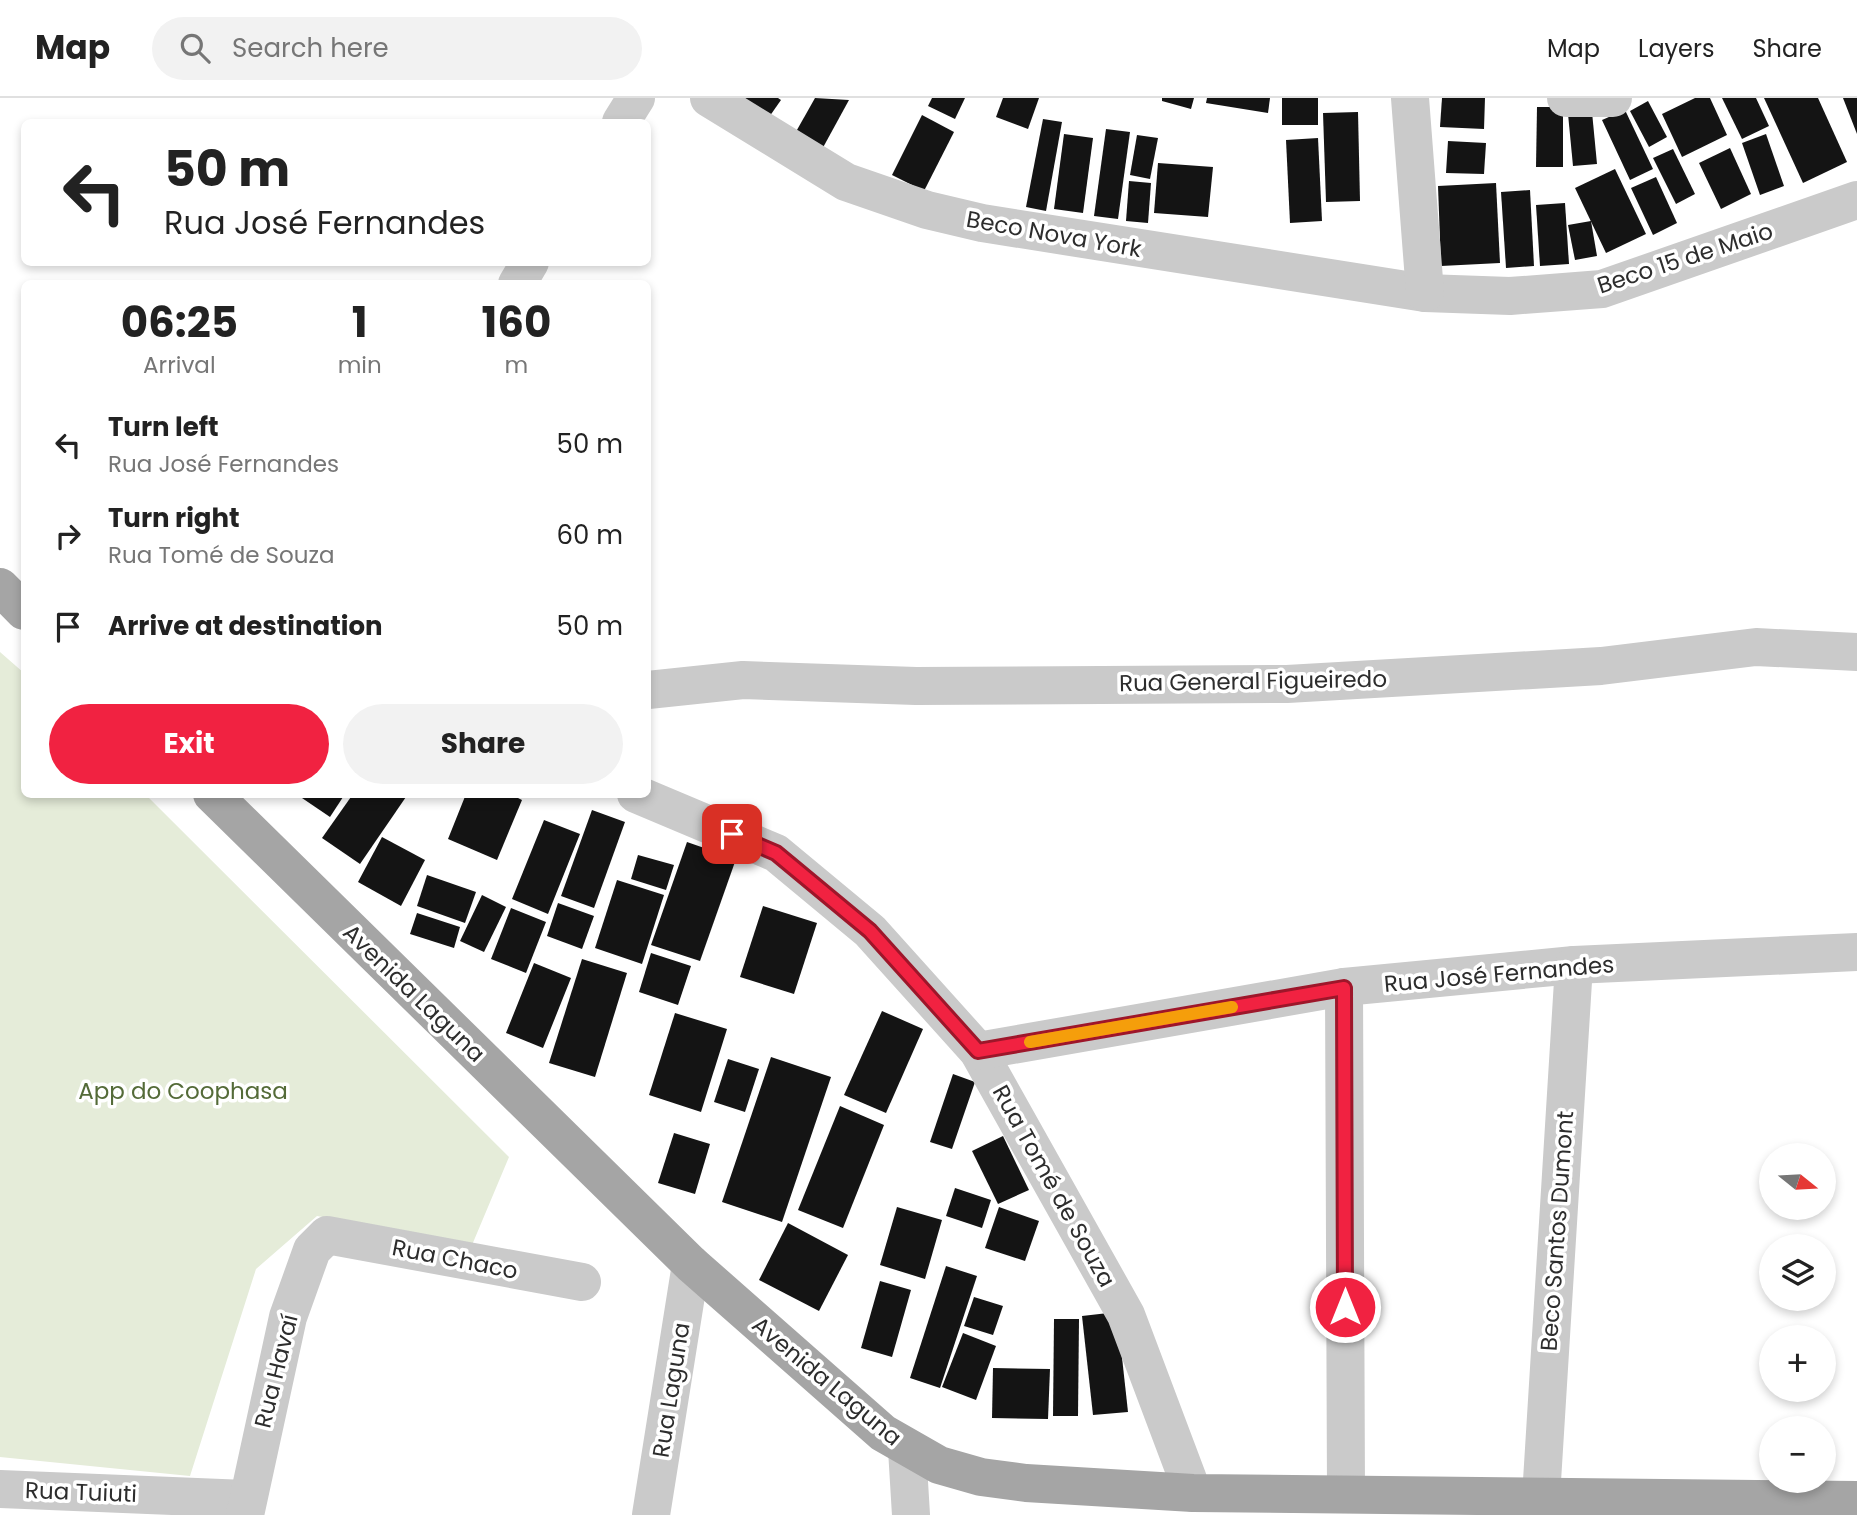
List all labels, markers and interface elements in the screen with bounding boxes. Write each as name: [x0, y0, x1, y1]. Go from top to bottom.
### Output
search box: [152, 17, 642, 80]
text: Map: [35, 24, 110, 71]
icon: search: [176, 29, 214, 67]
text: Search here: [232, 30, 389, 66]
text: Map: [1547, 32, 1600, 65]
text: Layers: [1638, 32, 1714, 65]
text: Share: [1752, 32, 1822, 65]
text: 50 m: [164, 135, 290, 203]
icon: left: [49, 147, 140, 238]
text: Rua José Fernandes: [164, 200, 485, 245]
street label: Beco Nova York: [964, 203, 1144, 265]
street label: Beco 15 de Maio: [1593, 215, 1777, 301]
text: 06:25: [121, 293, 238, 352]
text: 1: [352, 293, 368, 352]
text: 160: [481, 293, 551, 352]
text: Arrival: [143, 349, 216, 381]
text: min: [338, 349, 382, 381]
text: m: [505, 349, 528, 381]
text: Turn left: [108, 409, 219, 445]
icon: left: [49, 426, 87, 464]
text: 50 m: [557, 426, 623, 462]
text: Rua José Fernandes: [108, 448, 339, 480]
text: Turn right: [108, 500, 240, 536]
icon: right: [49, 517, 87, 555]
text: 60 m: [556, 517, 623, 553]
text: Rua Tomé de Souza: [108, 539, 335, 571]
icon: arrive: [49, 608, 87, 646]
text: Arrive at destination: [108, 608, 383, 644]
text: 50 m: [557, 608, 623, 644]
street label: Rua General Figueiredo: [1119, 663, 1387, 699]
button: Exit: [49, 704, 329, 784]
button: Share: [343, 704, 623, 784]
pin: [702, 804, 762, 864]
icon: arrive: [713, 815, 751, 853]
street label: Avenida Laguna: [336, 917, 492, 1069]
street label: Rua José Fernandes: [1383, 948, 1615, 1000]
park label: App do Coophasa: [78, 1075, 288, 1107]
street label: Rua Tomé de Souza: [985, 1079, 1123, 1293]
street label: Beco Santos Dumont: [1533, 1110, 1581, 1352]
north arrow: [1759, 1143, 1836, 1220]
map controls: [1759, 1143, 1836, 1493]
street label: Rua Chaco: [390, 1231, 520, 1287]
button: layers: [1759, 1234, 1836, 1311]
position arrow: [1308, 1270, 1382, 1344]
street label: Avenida Laguna: [745, 1309, 909, 1453]
street label: Rua Havaí: [246, 1311, 306, 1431]
street label: Rua Laguna: [645, 1320, 697, 1460]
button: +: [1759, 1325, 1836, 1402]
button: −: [1759, 1416, 1836, 1493]
street label: Rua Tuiuti: [24, 1474, 138, 1510]

